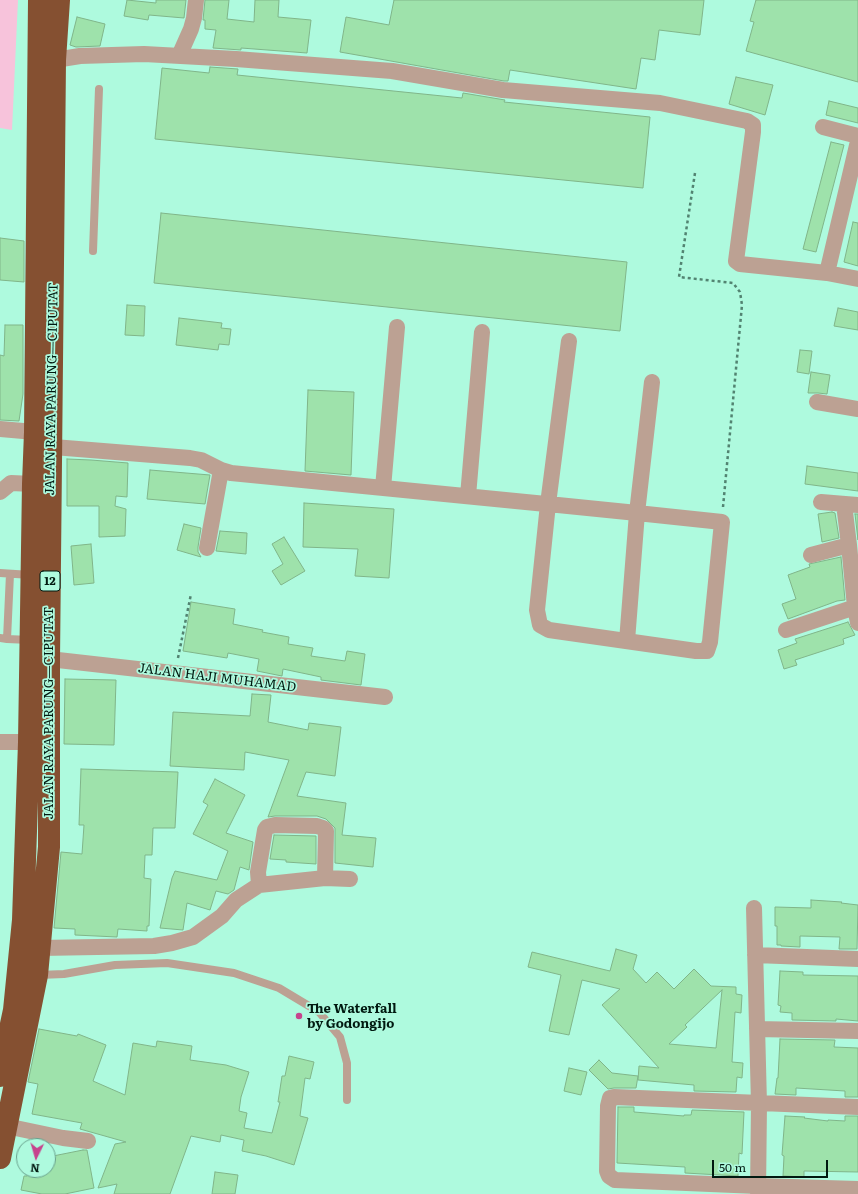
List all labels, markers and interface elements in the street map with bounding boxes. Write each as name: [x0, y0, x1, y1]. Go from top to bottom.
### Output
street label: JALAN RAYA PARUNG—CIPUTAT: [42, 282, 62, 496]
road number: 12: [40, 571, 60, 591]
street label: JALAN RAYA PARUNG—CIPUTAT: [41, 607, 57, 819]
street label: JALAN HAJI MUHAMAD: [137, 661, 297, 695]
place label: The Waterfall by Godongijo: [307, 1001, 397, 1032]
marker: The Waterfall by Godongijo: [294, 1011, 304, 1021]
north arrow: [16, 1138, 56, 1178]
scale bar: [714, 1152, 830, 1178]
text: 50 m: [719, 1158, 746, 1176]
text: N: [30, 1161, 40, 1177]

